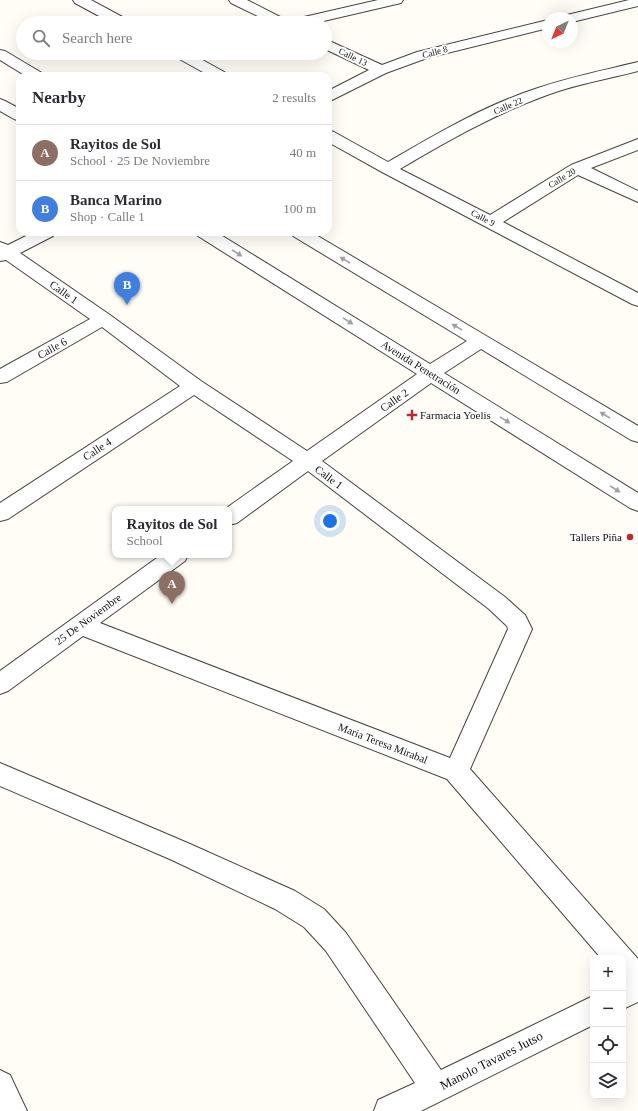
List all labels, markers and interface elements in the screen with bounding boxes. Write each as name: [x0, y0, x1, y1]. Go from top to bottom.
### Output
north arrow: [542, 12, 578, 48]
search box: [16, 16, 332, 60]
icon: search: [30, 27, 52, 49]
text: Search here: [62, 30, 132, 46]
street label: Calle 8: [421, 44, 449, 60]
street label: Calle 13: [337, 46, 369, 68]
text: Nearby: [32, 88, 86, 107]
text: 2 results: [272, 90, 316, 105]
street label: Calle 22: [492, 95, 524, 117]
text: Rayitos de Sol: [70, 136, 161, 152]
text: A: [40, 145, 50, 160]
text: 40 m: [290, 145, 316, 160]
text: School · 25 De Noviembre: [70, 153, 210, 168]
street label: Calle 20: [547, 165, 578, 190]
text: Banca Marino: [70, 192, 162, 208]
text: B: [41, 201, 49, 216]
text: 100 m: [283, 201, 316, 216]
street label: Calle 9: [469, 208, 497, 229]
text: Shop · Calle 1: [70, 209, 145, 224]
one-way arrow: [231, 249, 243, 256]
one-way arrow: [340, 256, 350, 264]
pin: B: [114, 272, 140, 305]
street label: Calle 1: [48, 278, 80, 306]
one-way arrow: [342, 317, 353, 325]
one-way arrow: [451, 323, 463, 330]
street label: Calle 6: [35, 335, 69, 361]
street label: Avenida Penetración: [379, 338, 463, 396]
street label: Calle 2: [378, 386, 410, 414]
place label: Farmacia Yoelis: [420, 409, 491, 421]
marker: Farmacia Yoelis: [407, 410, 417, 420]
one-way arrow: [599, 412, 611, 419]
one-way arrow: [499, 416, 511, 423]
street label: Calle 4: [81, 435, 114, 463]
street label: Calle 1: [313, 463, 345, 491]
one-way arrow: [609, 485, 621, 492]
popup: [112, 506, 232, 558]
your location: [320, 511, 340, 531]
text: Rayitos de Sol: [127, 516, 217, 532]
place label: Tallers Piña: [570, 531, 622, 543]
marker: Tallers Piña: [625, 532, 635, 542]
text: School: [127, 533, 163, 548]
pin: A: [159, 571, 185, 604]
street label: 25 De Noviembre: [53, 591, 124, 647]
street label: Maria Teresa Mirabal: [337, 720, 429, 766]
map controls: [590, 955, 626, 1099]
button: +: [590, 955, 626, 991]
button: −: [590, 991, 626, 1027]
button: locate: [590, 1027, 626, 1063]
street label: Manolo Tavares Jutso: [437, 1028, 545, 1093]
button: layers: [590, 1063, 626, 1099]

